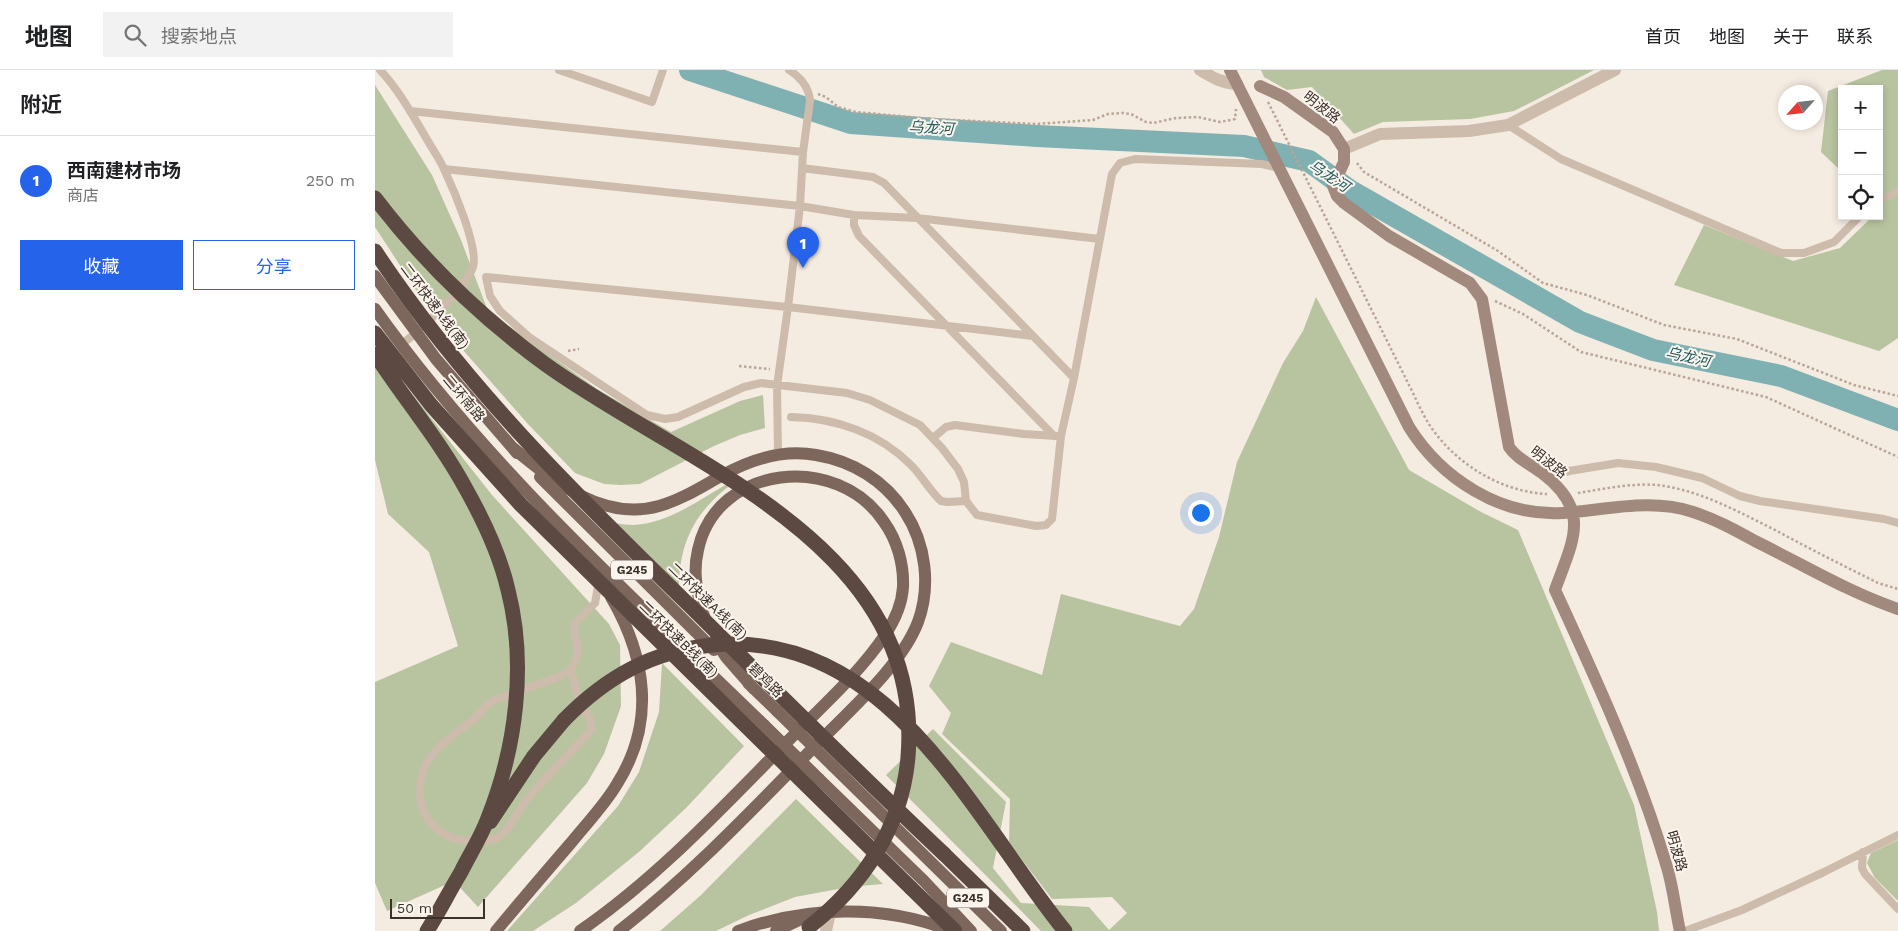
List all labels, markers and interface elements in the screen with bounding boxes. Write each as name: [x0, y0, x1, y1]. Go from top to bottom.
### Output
search box: [103, 12, 453, 57]
icon: search: [121, 21, 149, 49]
text: 地图: [25, 23, 73, 51]
text: 搜索地点: [161, 25, 237, 48]
text: 首页: [1645, 26, 1681, 47]
text: 地图: [1709, 26, 1745, 47]
text: 关于: [1773, 26, 1809, 47]
text: 联系: [1837, 26, 1873, 47]
north arrow: [1778, 85, 1823, 130]
map controls: [1838, 85, 1883, 220]
button: +: [1838, 85, 1883, 130]
street label: 明波路: [1301, 88, 1343, 126]
text: 附近: [20, 92, 62, 117]
water label: 乌龙河: [908, 118, 957, 138]
button: −: [1838, 130, 1883, 175]
water label: 乌龙河: [1305, 156, 1355, 197]
text: 西南建材市场: [67, 159, 181, 182]
text: 1: [33, 171, 39, 190]
text: 250 m: [306, 171, 355, 190]
button: locate: [1838, 175, 1883, 220]
text: 商店: [67, 186, 99, 205]
pin: 1: [787, 227, 819, 268]
button: 收藏: [20, 240, 183, 290]
button: 分享: [193, 240, 355, 290]
street label: 二环快速A线(南): [398, 260, 472, 352]
water label: 乌龙河: [1664, 344, 1715, 371]
street label: 二环南路: [440, 371, 488, 425]
street label: 明波路: [1528, 443, 1570, 481]
your location: [1188, 500, 1214, 526]
street label: 二环快速A线(南): [665, 559, 751, 643]
road number: G245: [611, 560, 653, 580]
street label: 二环快速B线(南): [636, 597, 722, 681]
street label: 碧鸡路: [745, 660, 787, 700]
street label: 明波路: [1664, 829, 1690, 873]
road number: G245: [947, 888, 989, 908]
scale bar: [390, 896, 485, 919]
text: 50 m: [397, 900, 432, 916]

